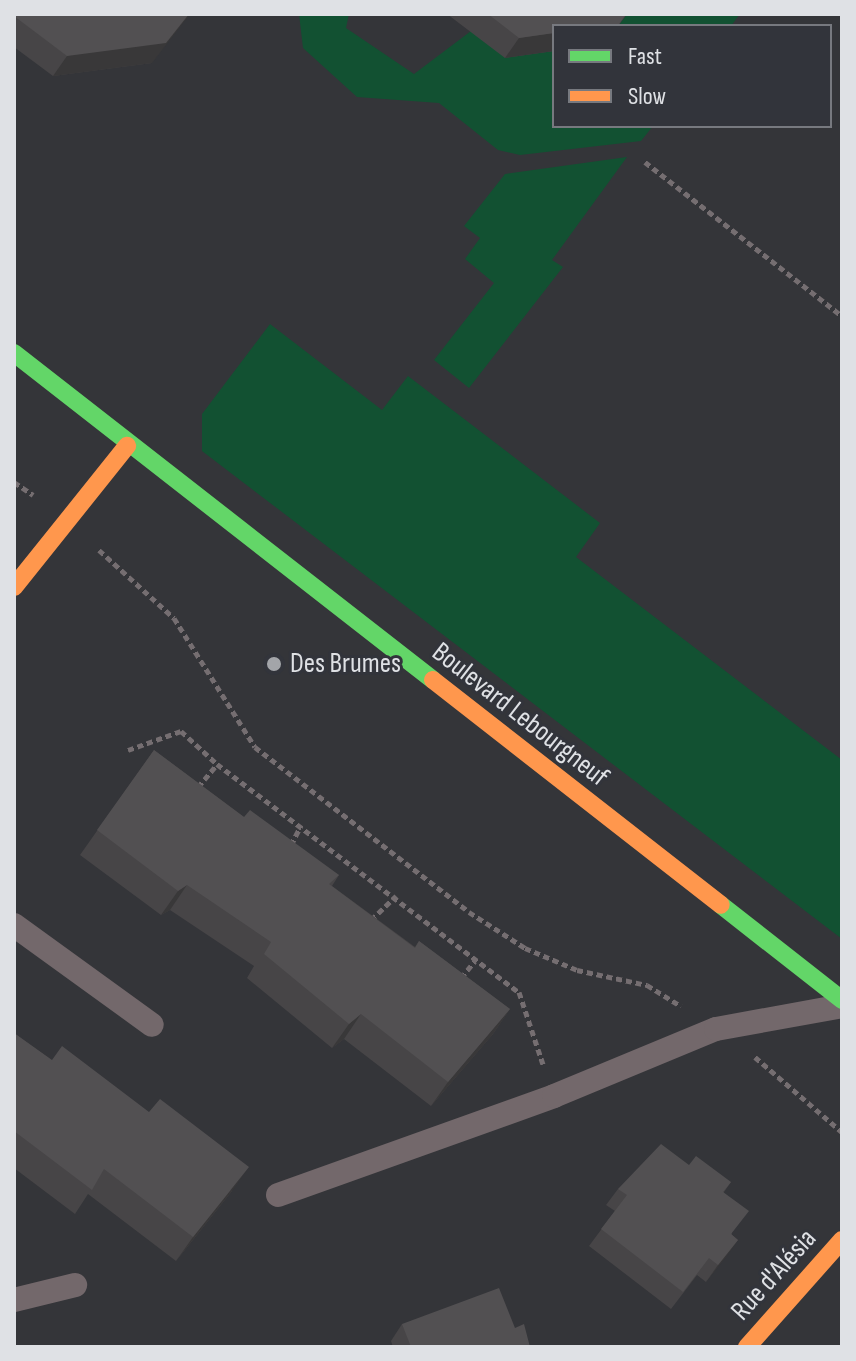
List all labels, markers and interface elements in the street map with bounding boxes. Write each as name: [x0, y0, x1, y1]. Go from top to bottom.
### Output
legend: [552, 24, 832, 128]
text: Fast: [628, 42, 662, 71]
text: Slow: [628, 82, 666, 111]
street label: Boulevard Lebourgneuf: [425, 636, 615, 794]
place label: Des Brumes: [290, 647, 401, 681]
marker: Des Brumes: [265, 655, 283, 673]
street label: Rue d'Alésia: [724, 1222, 824, 1328]

